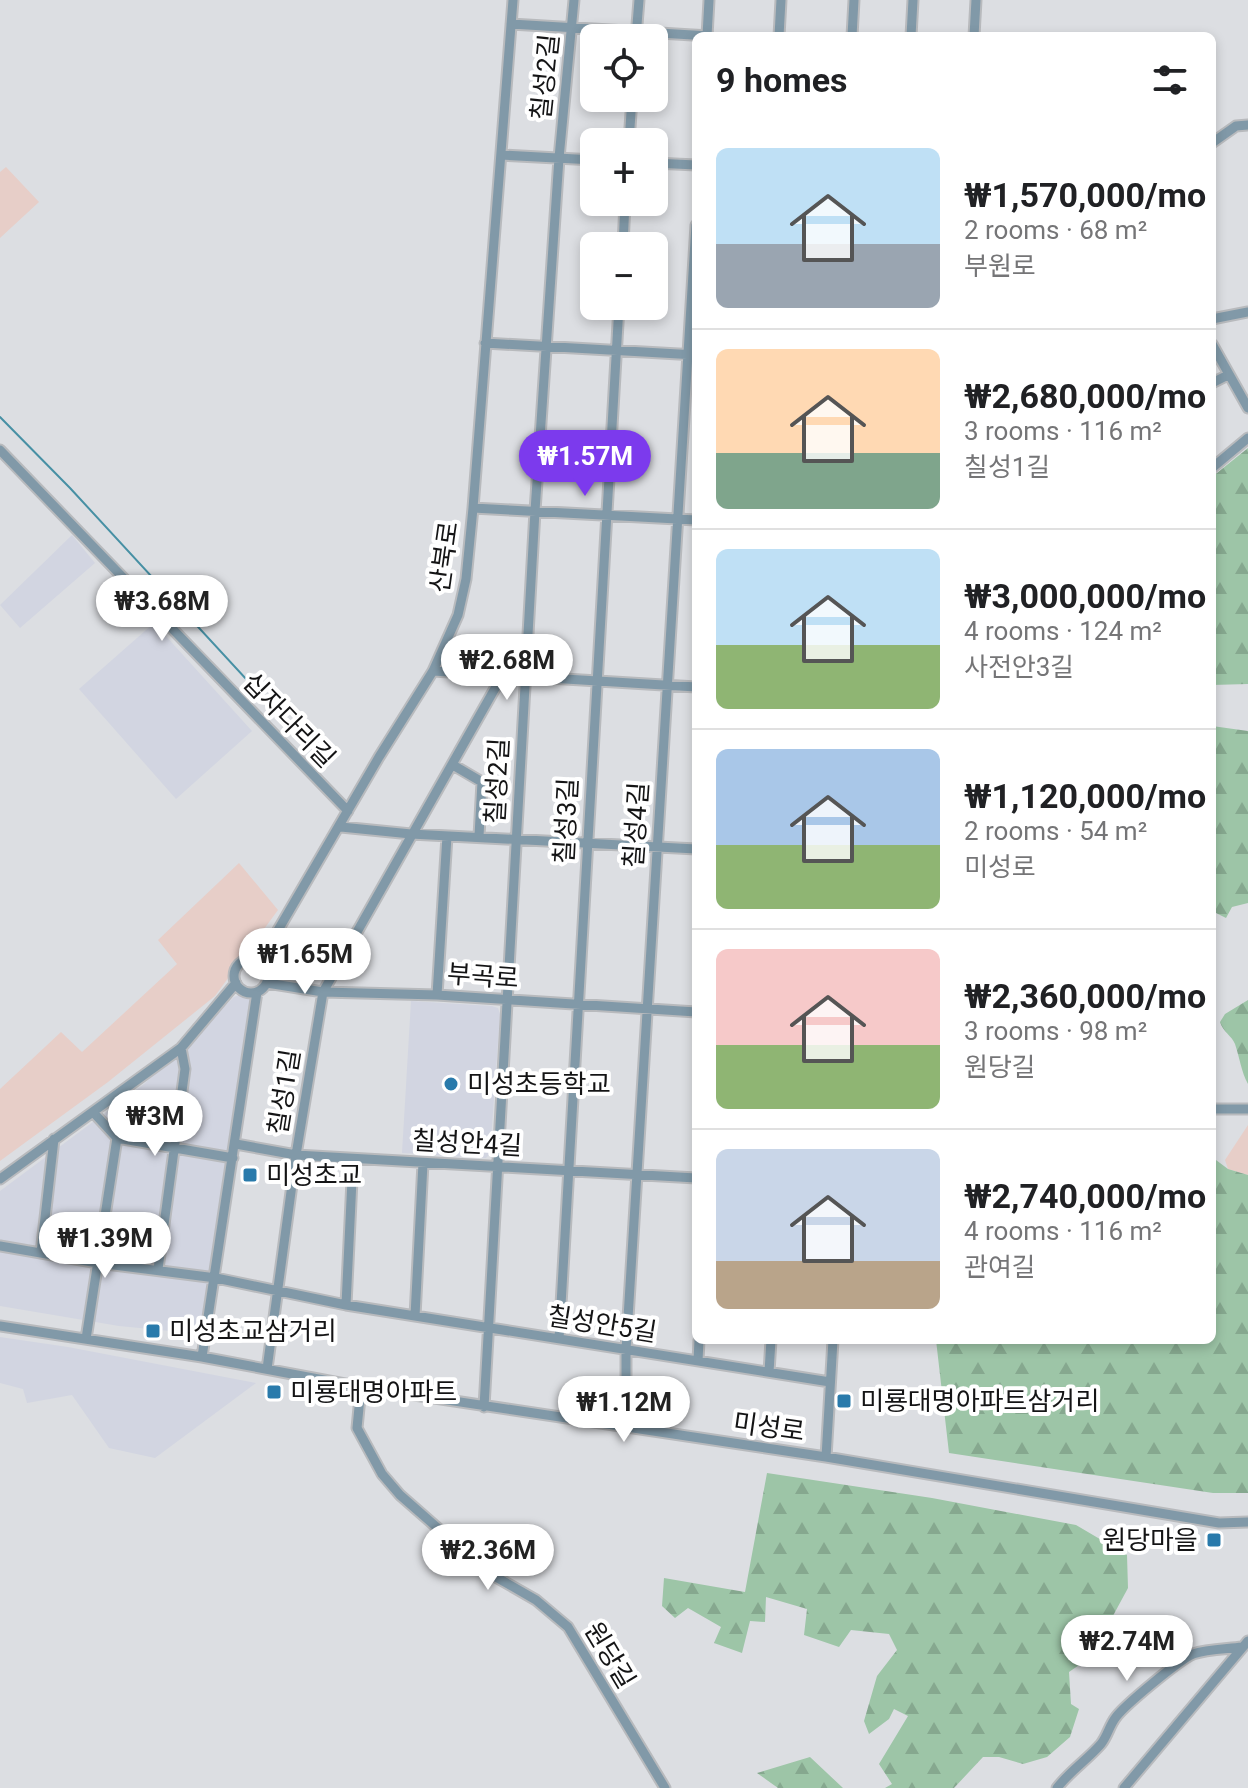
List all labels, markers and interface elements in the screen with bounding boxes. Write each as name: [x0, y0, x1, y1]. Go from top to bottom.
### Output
map controls: [580, 24, 668, 320]
button: locate: [580, 24, 668, 112]
street label: 칠성2길: [526, 32, 564, 122]
icon: filters: [1148, 58, 1192, 102]
text: 9 homes: [716, 60, 847, 100]
button: +: [580, 128, 668, 216]
text: ₩1,570,000/mo: [964, 175, 1206, 215]
icon: home: [780, 180, 876, 276]
text: 2 rooms · 68 m²: [964, 215, 1147, 245]
button: −: [580, 232, 668, 320]
text: 부원로: [964, 251, 1036, 281]
text: ₩2,680,000/mo: [964, 376, 1206, 416]
icon: home: [780, 381, 876, 477]
text: 3 rooms · 116 m²: [964, 416, 1162, 446]
pin: ₩1.57M: [520, 430, 650, 498]
text: ₩1.57M: [537, 441, 633, 471]
text: 칠성1길: [964, 452, 1050, 482]
street label: 산북로: [424, 519, 464, 595]
pin: ₩3.68M: [97, 575, 227, 643]
text: ₩3,000,000/mo: [964, 576, 1206, 616]
icon: home: [780, 581, 876, 677]
text: ₩3.68M: [114, 586, 210, 616]
text: 4 rooms · 124 m²: [964, 616, 1162, 646]
pin: ₩2.68M: [442, 634, 572, 702]
text: ₩2.68M: [459, 645, 555, 675]
text: 사전안3길: [964, 652, 1074, 682]
street label: 십자다리길: [237, 667, 341, 773]
street label: 칠성2길: [480, 737, 514, 825]
text: ₩1,120,000/mo: [964, 776, 1206, 816]
street label: 칠성3길: [549, 777, 583, 865]
street label: 칠성4길: [618, 781, 654, 869]
icon: home: [780, 781, 876, 877]
text: 2 rooms · 54 m²: [964, 816, 1147, 846]
text: 미성로: [964, 852, 1036, 882]
pin: ₩1.65M: [240, 928, 370, 996]
text: ₩1.65M: [257, 939, 353, 969]
street label: 부곡로: [446, 959, 520, 993]
text: ₩2,360,000/mo: [964, 976, 1206, 1016]
icon: home: [780, 981, 876, 1077]
text: 3 rooms · 98 m²: [964, 1016, 1147, 1046]
street label: 칠성1길: [262, 1047, 306, 1137]
text: 원당길: [964, 1052, 1036, 1082]
place label: 미성초등학교: [467, 1069, 611, 1099]
marker: 미성초등학교: [442, 1075, 460, 1093]
pin: ₩3M: [116, 1090, 194, 1158]
text: ₩3M: [126, 1101, 184, 1131]
street label: 칠성안4길: [411, 1125, 523, 1161]
place label: 미성초교: [266, 1160, 362, 1190]
marker: 미성초교: [241, 1166, 259, 1184]
text: ₩2,740,000/mo: [964, 1176, 1206, 1216]
icon: home: [780, 1181, 876, 1277]
pin: ₩1.39M: [40, 1212, 170, 1280]
text: 4 rooms · 116 m²: [964, 1216, 1162, 1246]
text: ₩1.39M: [57, 1223, 153, 1253]
text: 관여길: [964, 1252, 1036, 1282]
street label: 칠성안5길: [545, 1301, 659, 1347]
place label: 미성초교삼거리: [169, 1316, 336, 1346]
marker: 미성초교삼거리: [144, 1322, 162, 1340]
pin: ₩1.12M: [559, 1376, 689, 1444]
place label: 미룡대명아파트: [290, 1377, 457, 1407]
marker: 미룡대명아파트: [265, 1383, 283, 1401]
place label: 미룡대명아파트삼거리: [860, 1386, 1099, 1416]
text: ₩1.12M: [576, 1387, 672, 1417]
marker: 미룡대명아파트삼거리: [835, 1392, 853, 1410]
street label: 미성로: [731, 1407, 807, 1447]
pin: ₩2.36M: [423, 1524, 553, 1592]
place label: 원당마을: [1102, 1525, 1198, 1555]
marker: 원당마을: [1205, 1531, 1223, 1549]
text: ₩2.36M: [440, 1535, 536, 1565]
pin: ₩2.74M: [1062, 1615, 1192, 1683]
street label: 원당길: [579, 1617, 641, 1693]
text: ₩2.74M: [1079, 1626, 1175, 1656]

